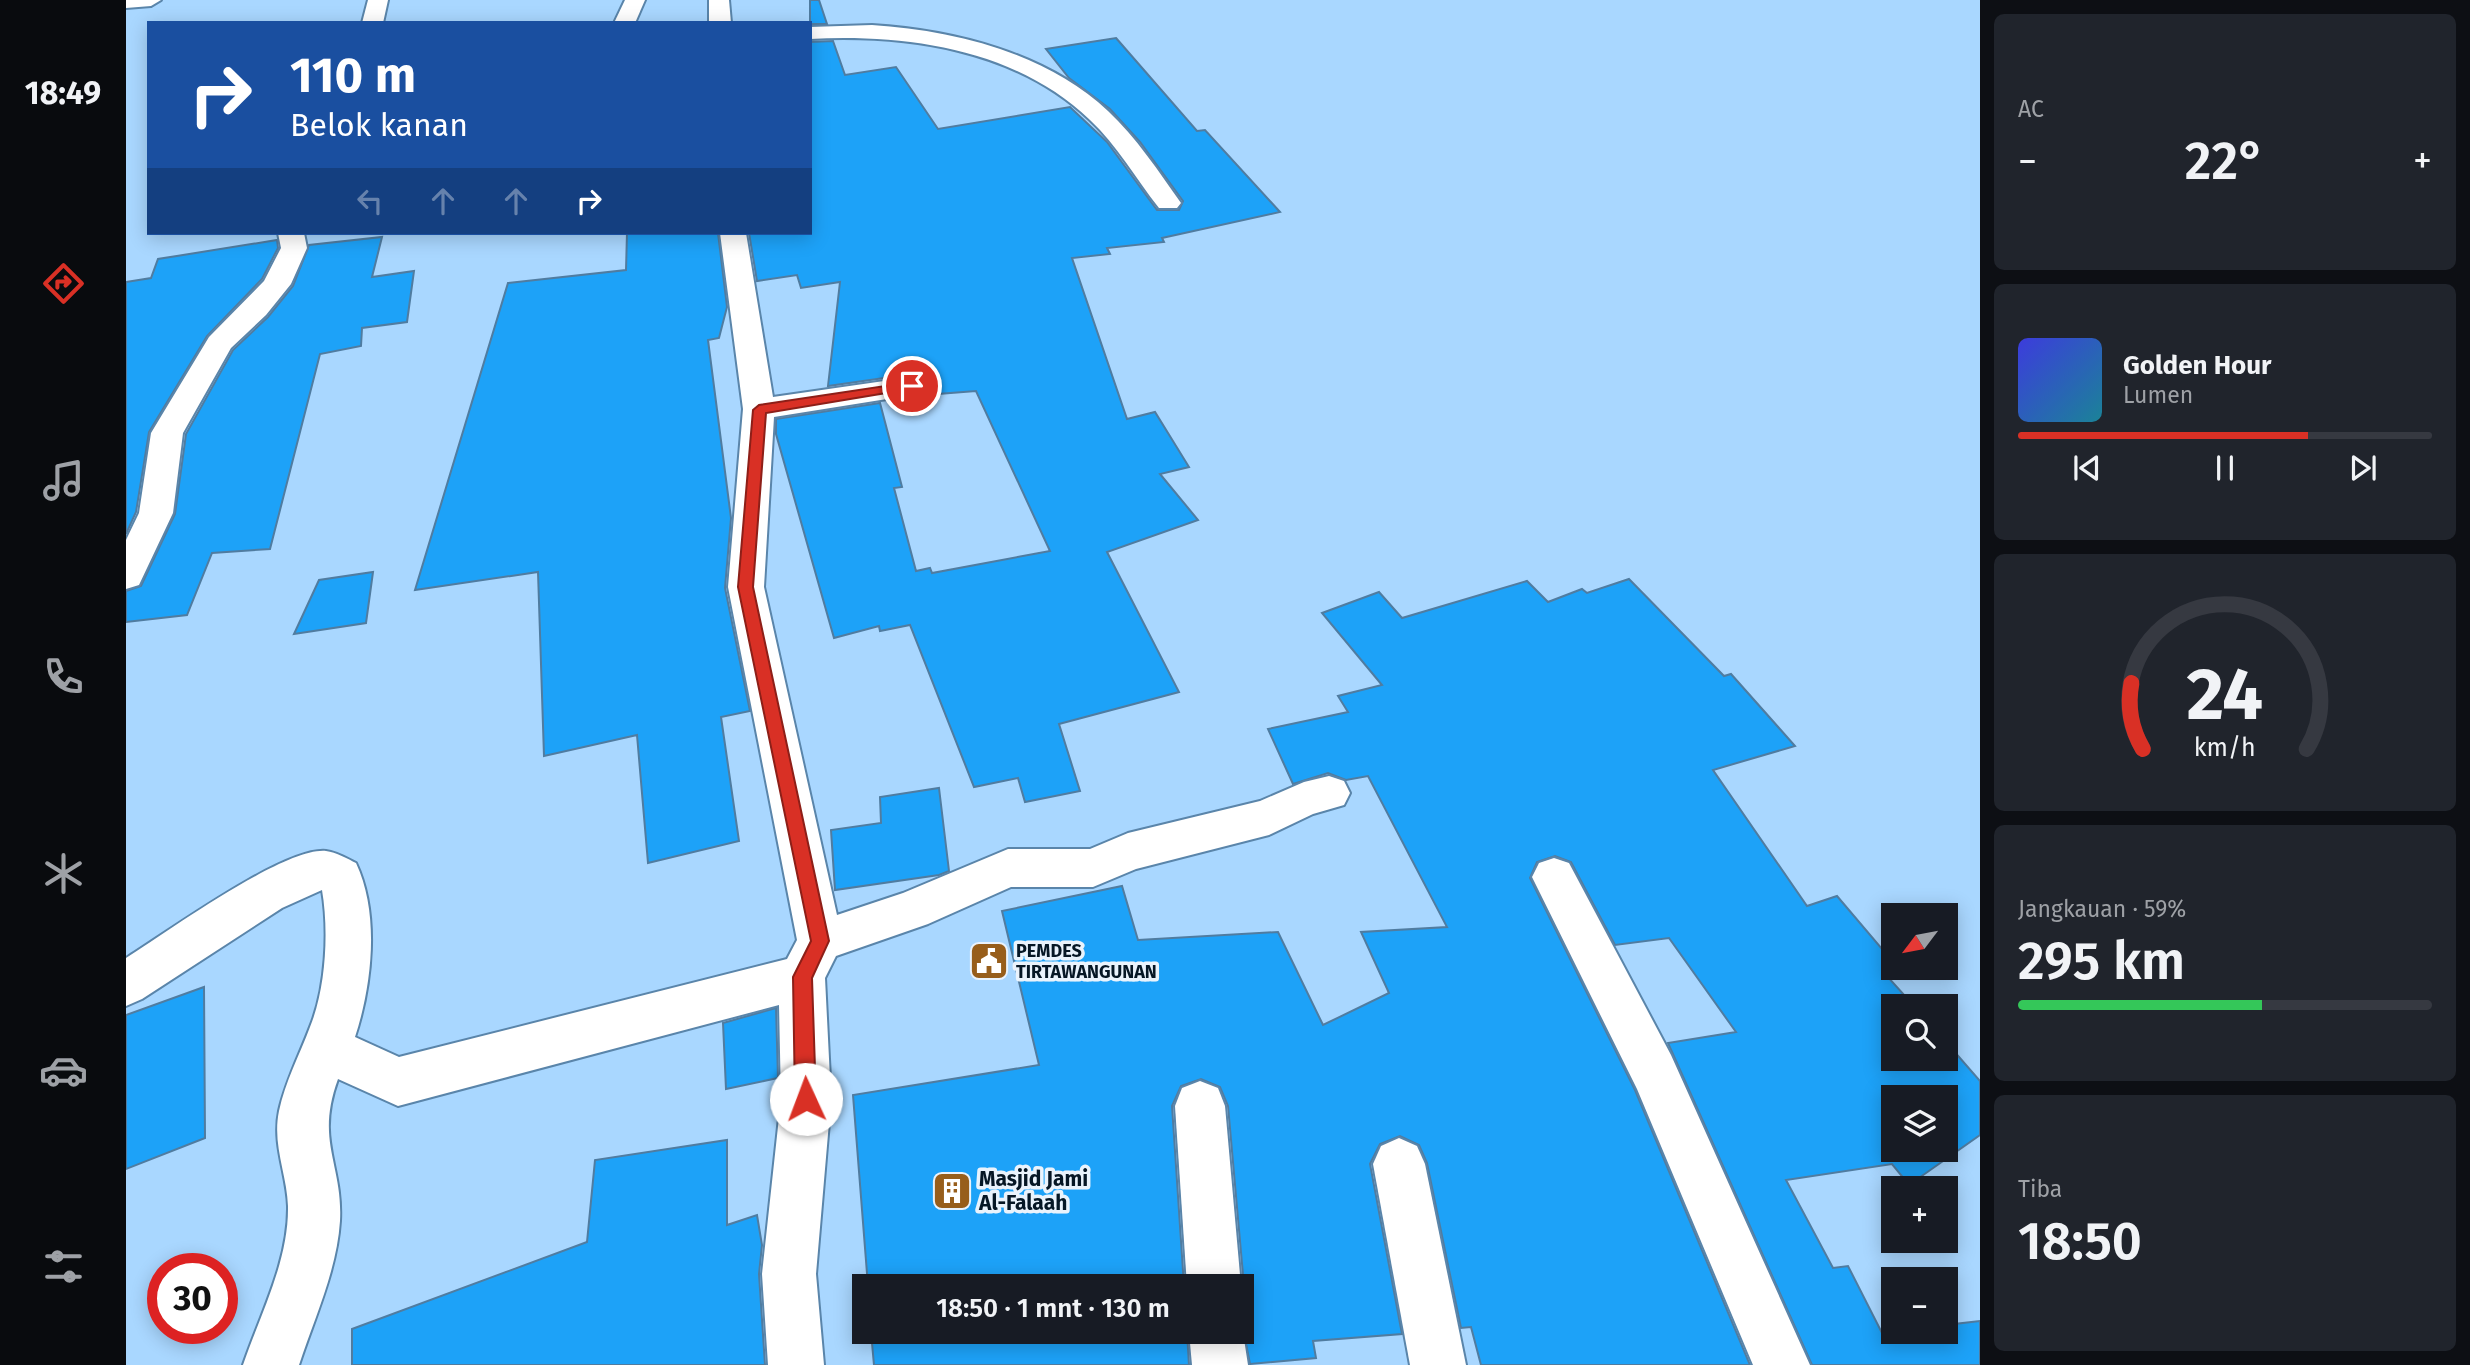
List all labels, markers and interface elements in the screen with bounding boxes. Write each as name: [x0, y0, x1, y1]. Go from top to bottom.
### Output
text: 110 m: [290, 46, 416, 105]
icon: right: [175, 49, 266, 140]
text: 18:49: [25, 74, 101, 112]
text: AC: [2018, 95, 2044, 123]
text: Belok kanan: [290, 106, 468, 144]
text: 22°: [2185, 130, 2265, 193]
text: −: [2018, 138, 2037, 184]
text: +: [2413, 138, 2432, 184]
icon: left: [351, 182, 389, 220]
icon: ahead: [424, 182, 462, 220]
icon: ahead: [497, 182, 535, 220]
icon: right: [570, 182, 608, 220]
icon: directions: [39, 259, 88, 308]
text: Golden Hour: [2123, 350, 2271, 381]
pin: [882, 356, 942, 416]
icon: arrive: [893, 367, 931, 405]
text: Lumen: [2123, 381, 2193, 409]
icon: previous: [2068, 449, 2106, 487]
icon: pause: [2206, 449, 2244, 487]
icon: next: [2344, 449, 2382, 487]
icon: music: [39, 456, 88, 505]
text: 24: [2187, 651, 2263, 738]
icon: phone: [39, 652, 88, 701]
text: km/h: [2194, 732, 2256, 762]
icon: climate: [39, 849, 88, 898]
text: Jangkauan · 59%: [2018, 895, 2186, 923]
north arrow: [1881, 903, 1958, 980]
map controls: [1881, 903, 1958, 1344]
text: 295 km: [2018, 930, 2185, 993]
public building icon: PEMDES TIRTAWANGUNAN: [968, 940, 1010, 982]
place label: PEMDES TIRTAWANGUNAN: [1016, 940, 1157, 983]
button: search: [1881, 994, 1958, 1071]
icon: car: [39, 1046, 88, 1095]
position arrow: [769, 1062, 843, 1136]
button: layers: [1881, 1085, 1958, 1162]
place label: Masjid Jami Al-Falaah: [978, 1166, 1088, 1216]
building icon: Masjid Jami Al-Falaah: [931, 1170, 973, 1212]
text: Tiba: [2018, 1175, 2062, 1203]
button: +: [1881, 1176, 1958, 1253]
text: 18:50: [2018, 1210, 2142, 1273]
icon: filters: [39, 1242, 88, 1291]
speed limit sign: 30: [147, 1253, 238, 1344]
button: −: [1881, 1267, 1958, 1344]
text: 18:50 · 1 mnt · 130 m: [936, 1293, 1170, 1324]

